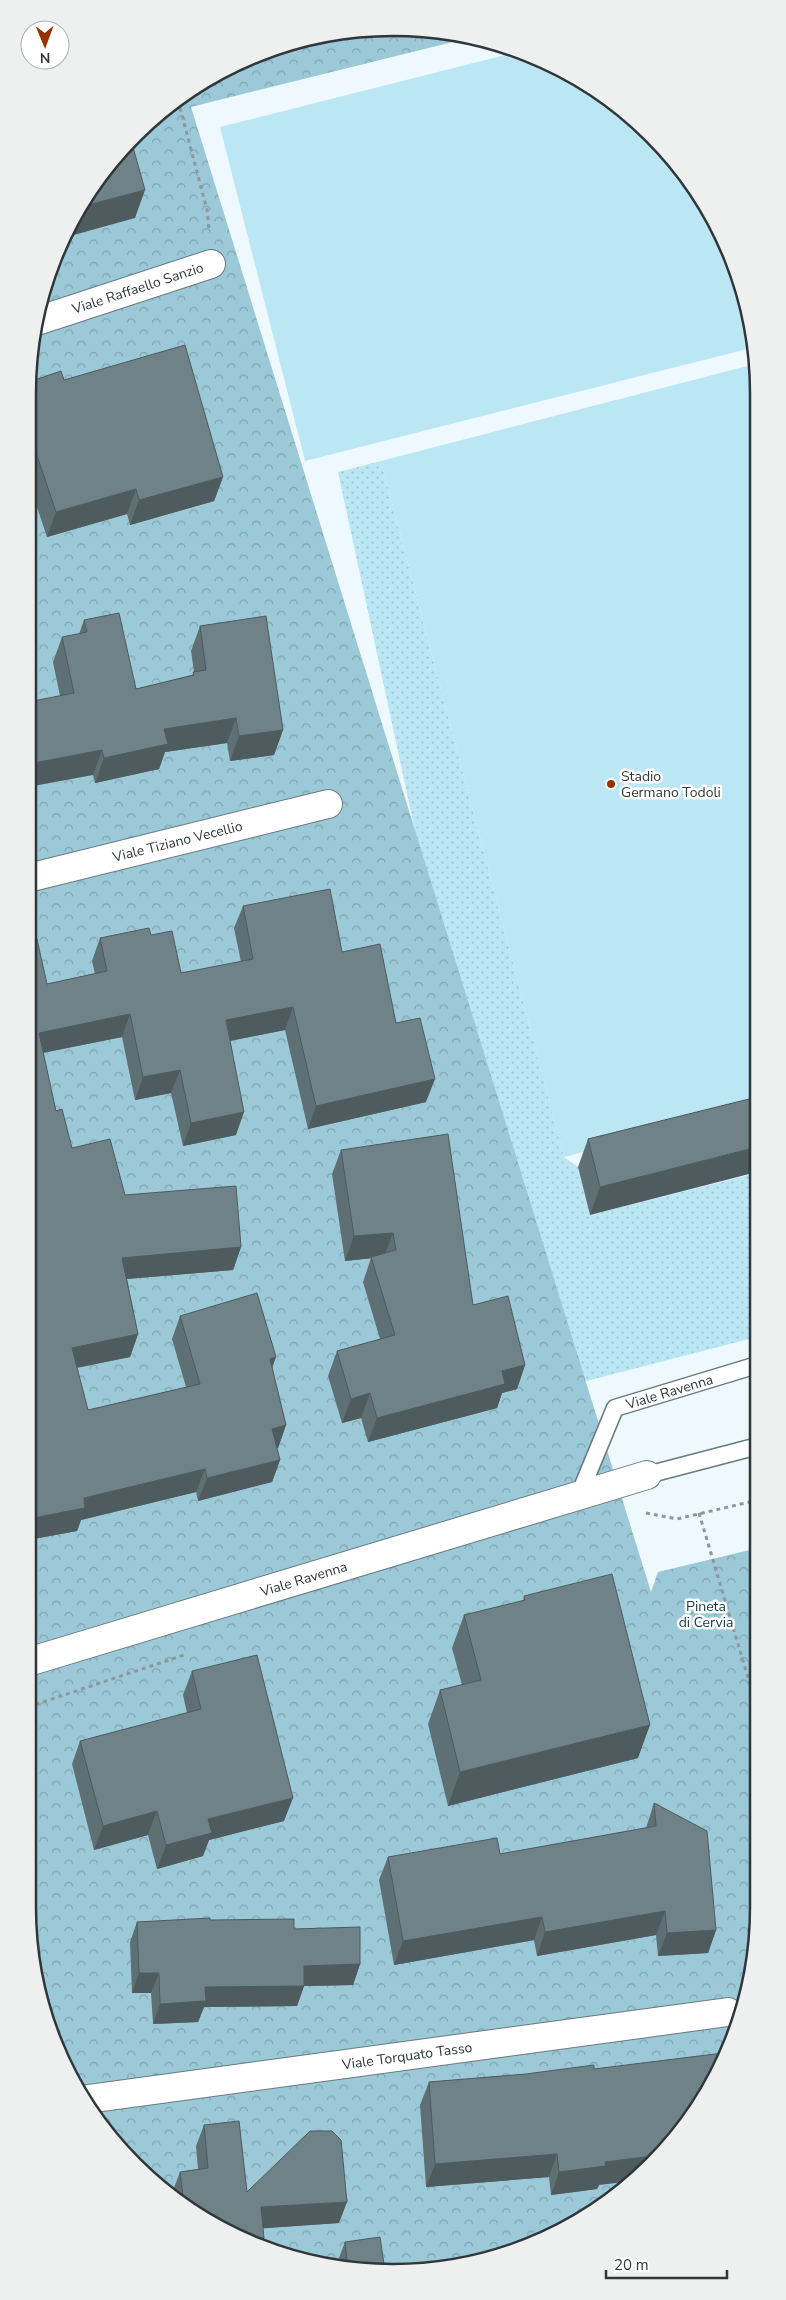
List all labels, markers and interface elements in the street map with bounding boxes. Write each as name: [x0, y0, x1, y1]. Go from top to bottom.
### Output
north arrow: [20, 20, 70, 70]
text: N: [40, 48, 51, 67]
street label: Viale Raffaello Sanzio: [69, 258, 206, 319]
place label: Stadio Germano Todoli: [621, 767, 721, 802]
marker: Stadio Germano Todoli: [605, 778, 617, 790]
street label: Viale Tiziano Vecellio: [110, 816, 245, 867]
street label: Viale Ravenna: [623, 1369, 715, 1414]
street label: Viale Ravenna: [257, 1557, 350, 1601]
park label: Pineta di Cervia: [679, 1597, 733, 1632]
street label: Viale Torquato Tasso: [340, 2037, 474, 2074]
scale bar: [606, 2248, 727, 2280]
text: 20 m: [614, 2255, 649, 2275]

